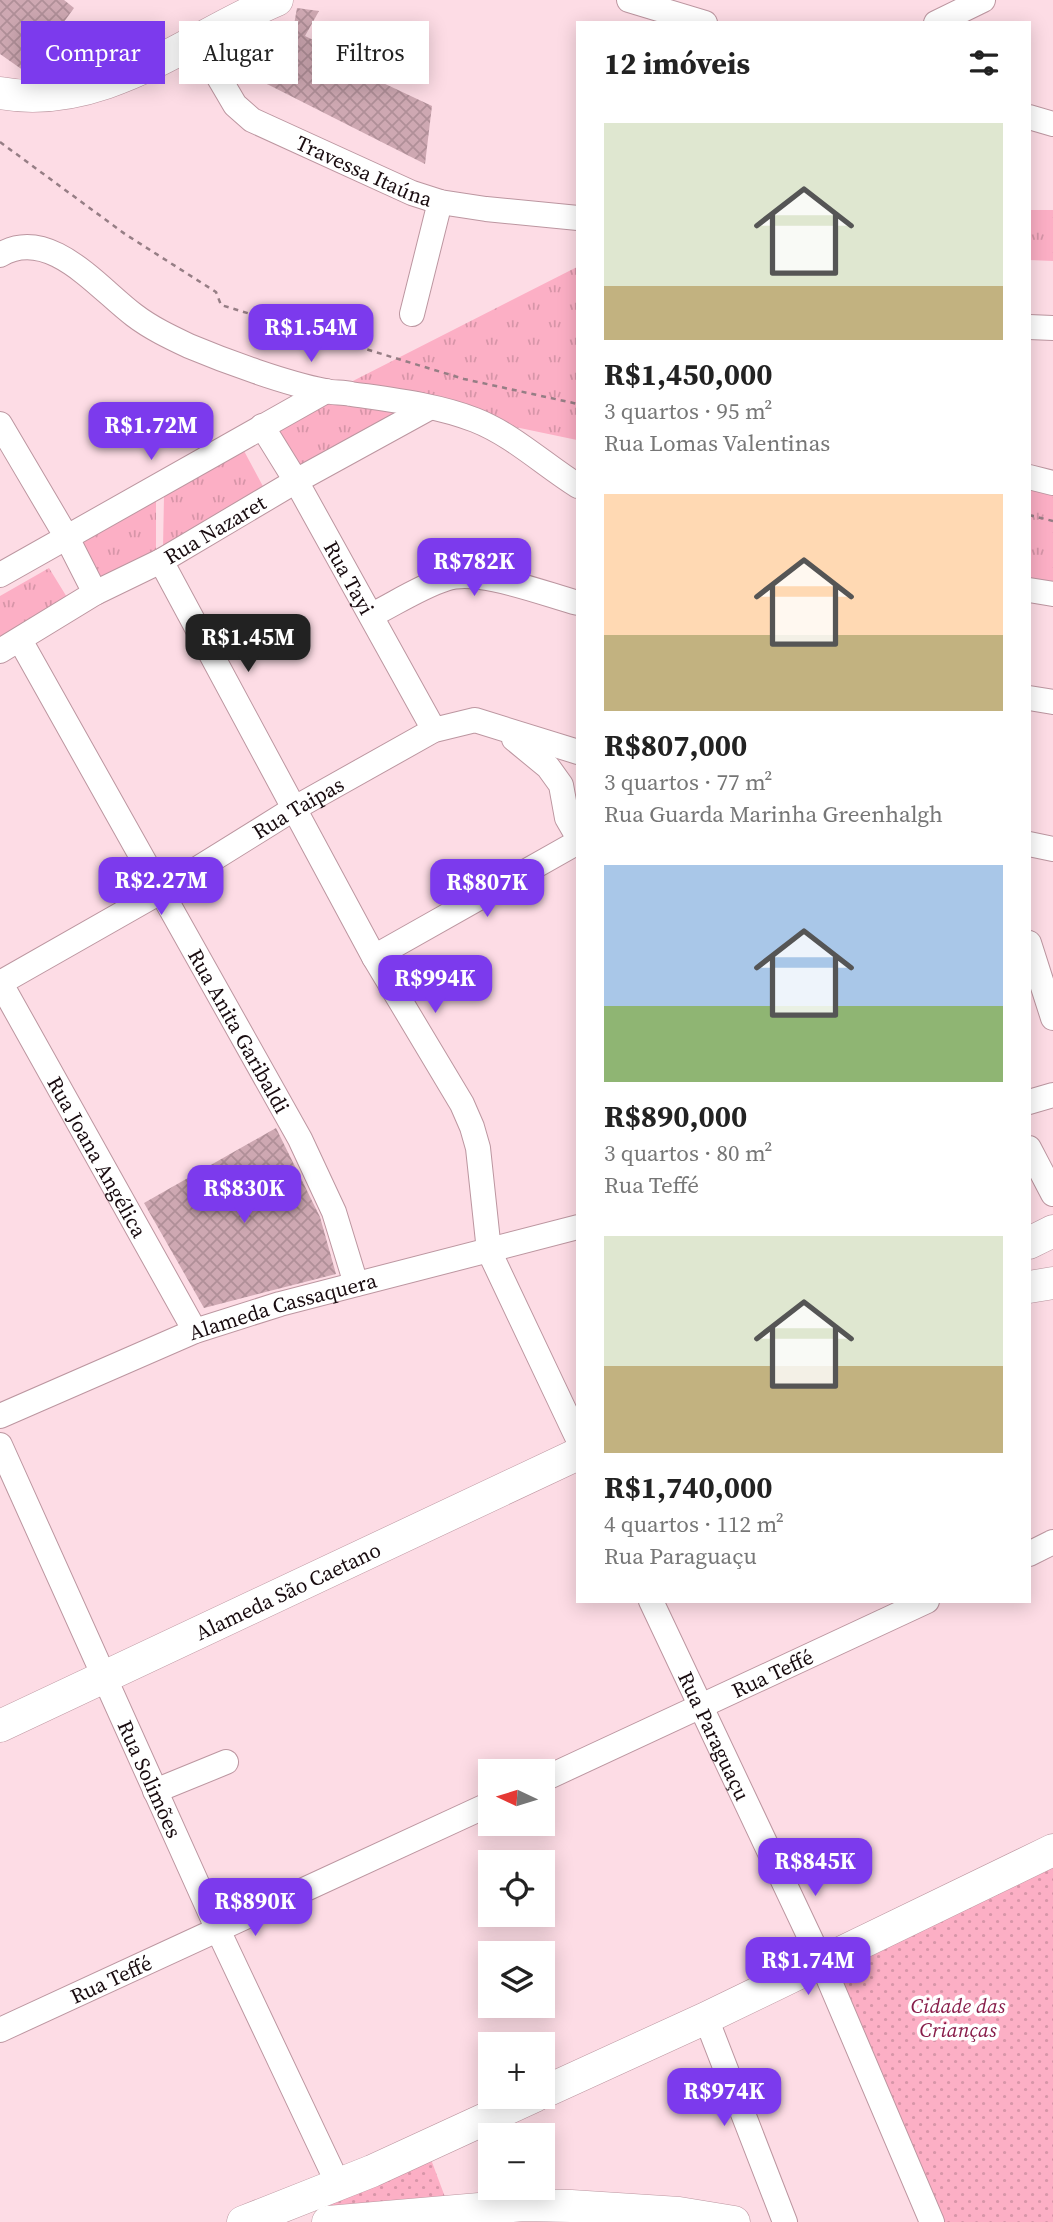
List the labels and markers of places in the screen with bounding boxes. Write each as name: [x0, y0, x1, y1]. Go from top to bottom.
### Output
pin: R$1.54M: [246, 304, 376, 364]
pin: R$1.72M: [86, 402, 216, 462]
pin: R$782K: [417, 538, 531, 598]
pin: R$1.45M: [183, 614, 313, 674]
pin: R$2.27M: [96, 858, 226, 917]
pin: R$807K: [430, 860, 544, 919]
pin: R$994K: [378, 956, 492, 1015]
pin: R$830K: [187, 1166, 301, 1225]
pin: R$845K: [758, 1839, 872, 1898]
pin: R$890K: [198, 1878, 312, 1938]
pin: R$1.74M: [743, 1938, 873, 1997]
pin: R$974K: [667, 2068, 781, 2128]

